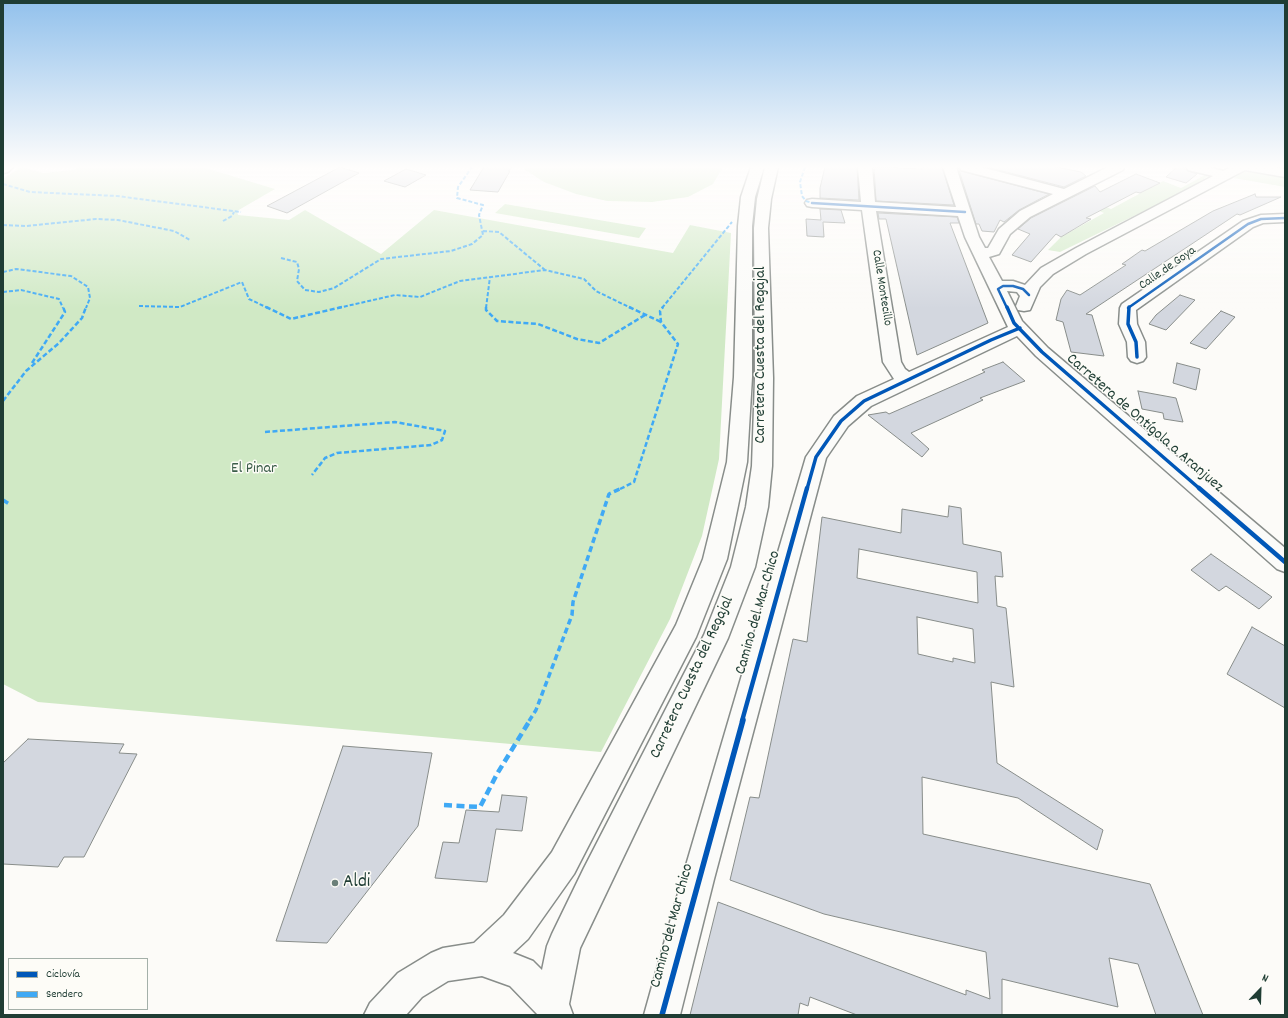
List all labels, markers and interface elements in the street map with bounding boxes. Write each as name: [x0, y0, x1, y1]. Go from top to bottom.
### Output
street label: Calle de Goya: [1137, 244, 1199, 294]
street label: Calle Montecillo: [867, 249, 895, 327]
street label: Carretera Cuesta del Regajal: [752, 267, 772, 443]
street label: Carretera de Ontígola a Aranjuez: [1061, 350, 1227, 498]
park label: El Pinar: [231, 460, 277, 480]
street label: Camino del Mar Chico: [732, 549, 786, 677]
street label: Carretera Cuesta del Regajal: [647, 594, 739, 762]
street label: Camino del Mar Chico: [647, 862, 699, 990]
place label: Aldi: [343, 872, 370, 894]
marker: Aldi: [330, 878, 340, 888]
legend: [8, 958, 148, 1010]
text: Ciclovía: [46, 966, 80, 983]
north arrow: [1240, 970, 1280, 1010]
text: N: [1259, 971, 1270, 987]
text: Sendero: [46, 986, 83, 1003]

